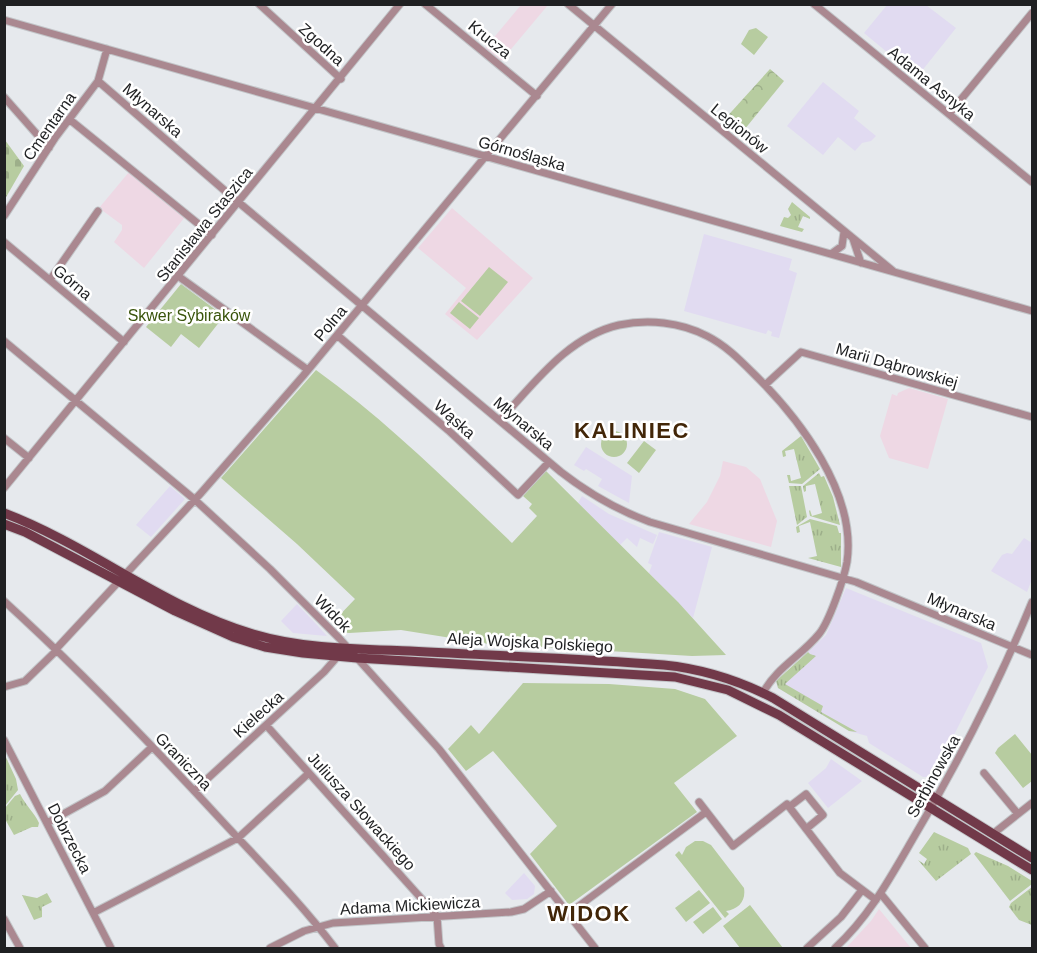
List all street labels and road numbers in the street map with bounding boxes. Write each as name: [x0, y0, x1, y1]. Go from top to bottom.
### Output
street label: Krucza: [465, 17, 514, 62]
street label: Zgodna: [296, 20, 348, 69]
street label: Adama Asnyka: [885, 43, 979, 124]
street label: Młynarska: [120, 80, 186, 141]
street label: Cmentarna: [20, 89, 79, 164]
street label: Legionów: [708, 100, 772, 157]
street label: Górnośląska: [476, 133, 567, 174]
street label: Stanisława Staszica: [153, 164, 256, 285]
street label: Górna: [50, 262, 95, 303]
street label: Polna: [311, 302, 350, 344]
street label: Marii Dąbrowskiej: [834, 340, 960, 391]
street label: Młynarska: [490, 393, 557, 453]
street label: Wąska: [431, 397, 479, 442]
street label: Młynarska: [925, 589, 999, 634]
street label: Widok: [311, 591, 355, 636]
street label: Aleja Wojska Polskiego: [447, 630, 613, 655]
street label: Kielecka: [230, 688, 287, 741]
street label: Graniczna: [152, 729, 215, 794]
street label: Serbinowska: [904, 732, 963, 820]
street label: Juliusza Słowackiego: [304, 749, 419, 874]
street label: Dobrzecka: [45, 800, 95, 876]
street label: Adama Mickiewicza: [339, 893, 481, 918]

